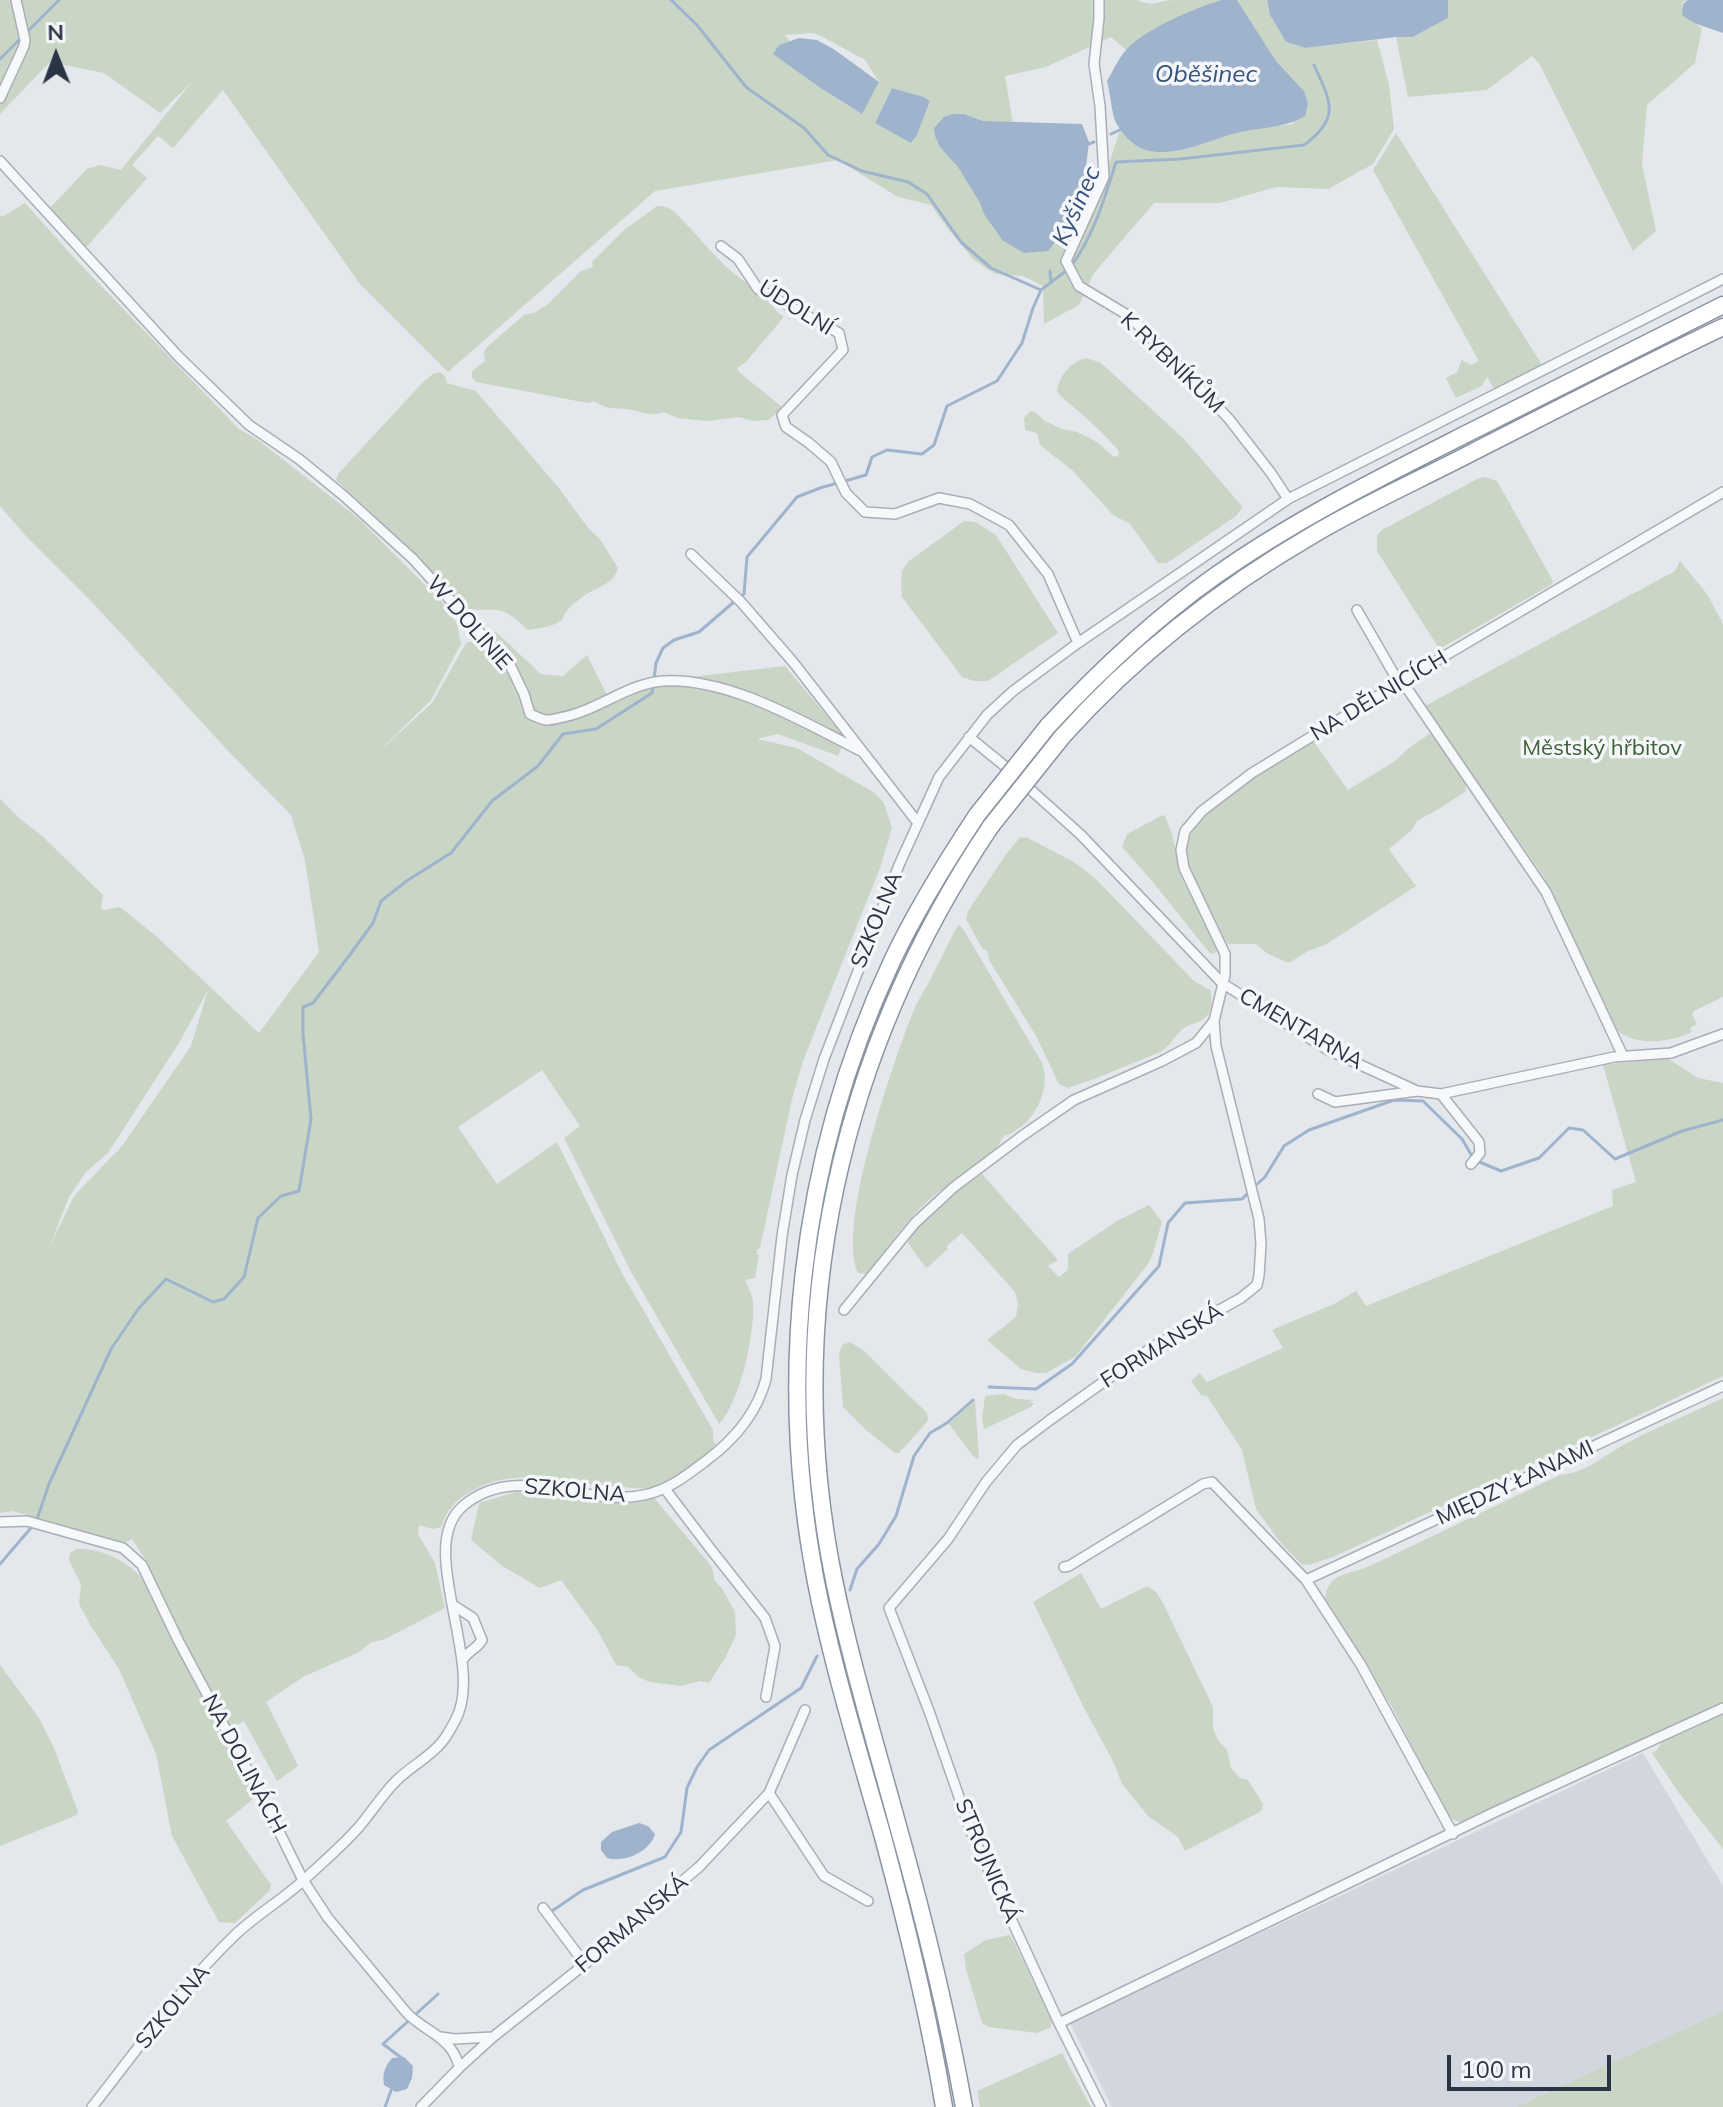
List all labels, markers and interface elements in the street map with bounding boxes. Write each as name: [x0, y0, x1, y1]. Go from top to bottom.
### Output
north arrow: [16, 16, 96, 96]
text: N: [47, 18, 64, 46]
water label: Oběšinec: [1155, 61, 1257, 89]
water label: Kyšinec: [1047, 162, 1107, 250]
street label: ÚDOLNÍ: [754, 275, 838, 341]
street label: K RYBNÍKŮM: [1115, 307, 1229, 419]
street label: W DOLINIE: [421, 570, 517, 676]
street label: NA DĚLNICÍCH: [1306, 645, 1452, 747]
park label: Městský hřbitov: [1522, 735, 1682, 761]
street label: SZKOLNA: [846, 868, 908, 972]
street label: CMENTARNA: [1234, 983, 1368, 1075]
street label: FORMANSKÁ: [1096, 1298, 1228, 1394]
street label: MIĘDZY ŁANAMI: [1432, 1435, 1598, 1531]
street label: SZKOLNA: [523, 1473, 627, 1509]
street label: NA DOLINÁCH: [196, 1690, 292, 1838]
street label: STROJNICKÁ: [949, 1795, 1025, 1927]
street label: FORMANSKÁ: [570, 1869, 694, 1979]
street label: SZKOLNA: [130, 1960, 216, 2054]
scale bar: [1451, 2039, 1615, 2089]
text: 100 m: [1461, 2054, 1532, 2084]

